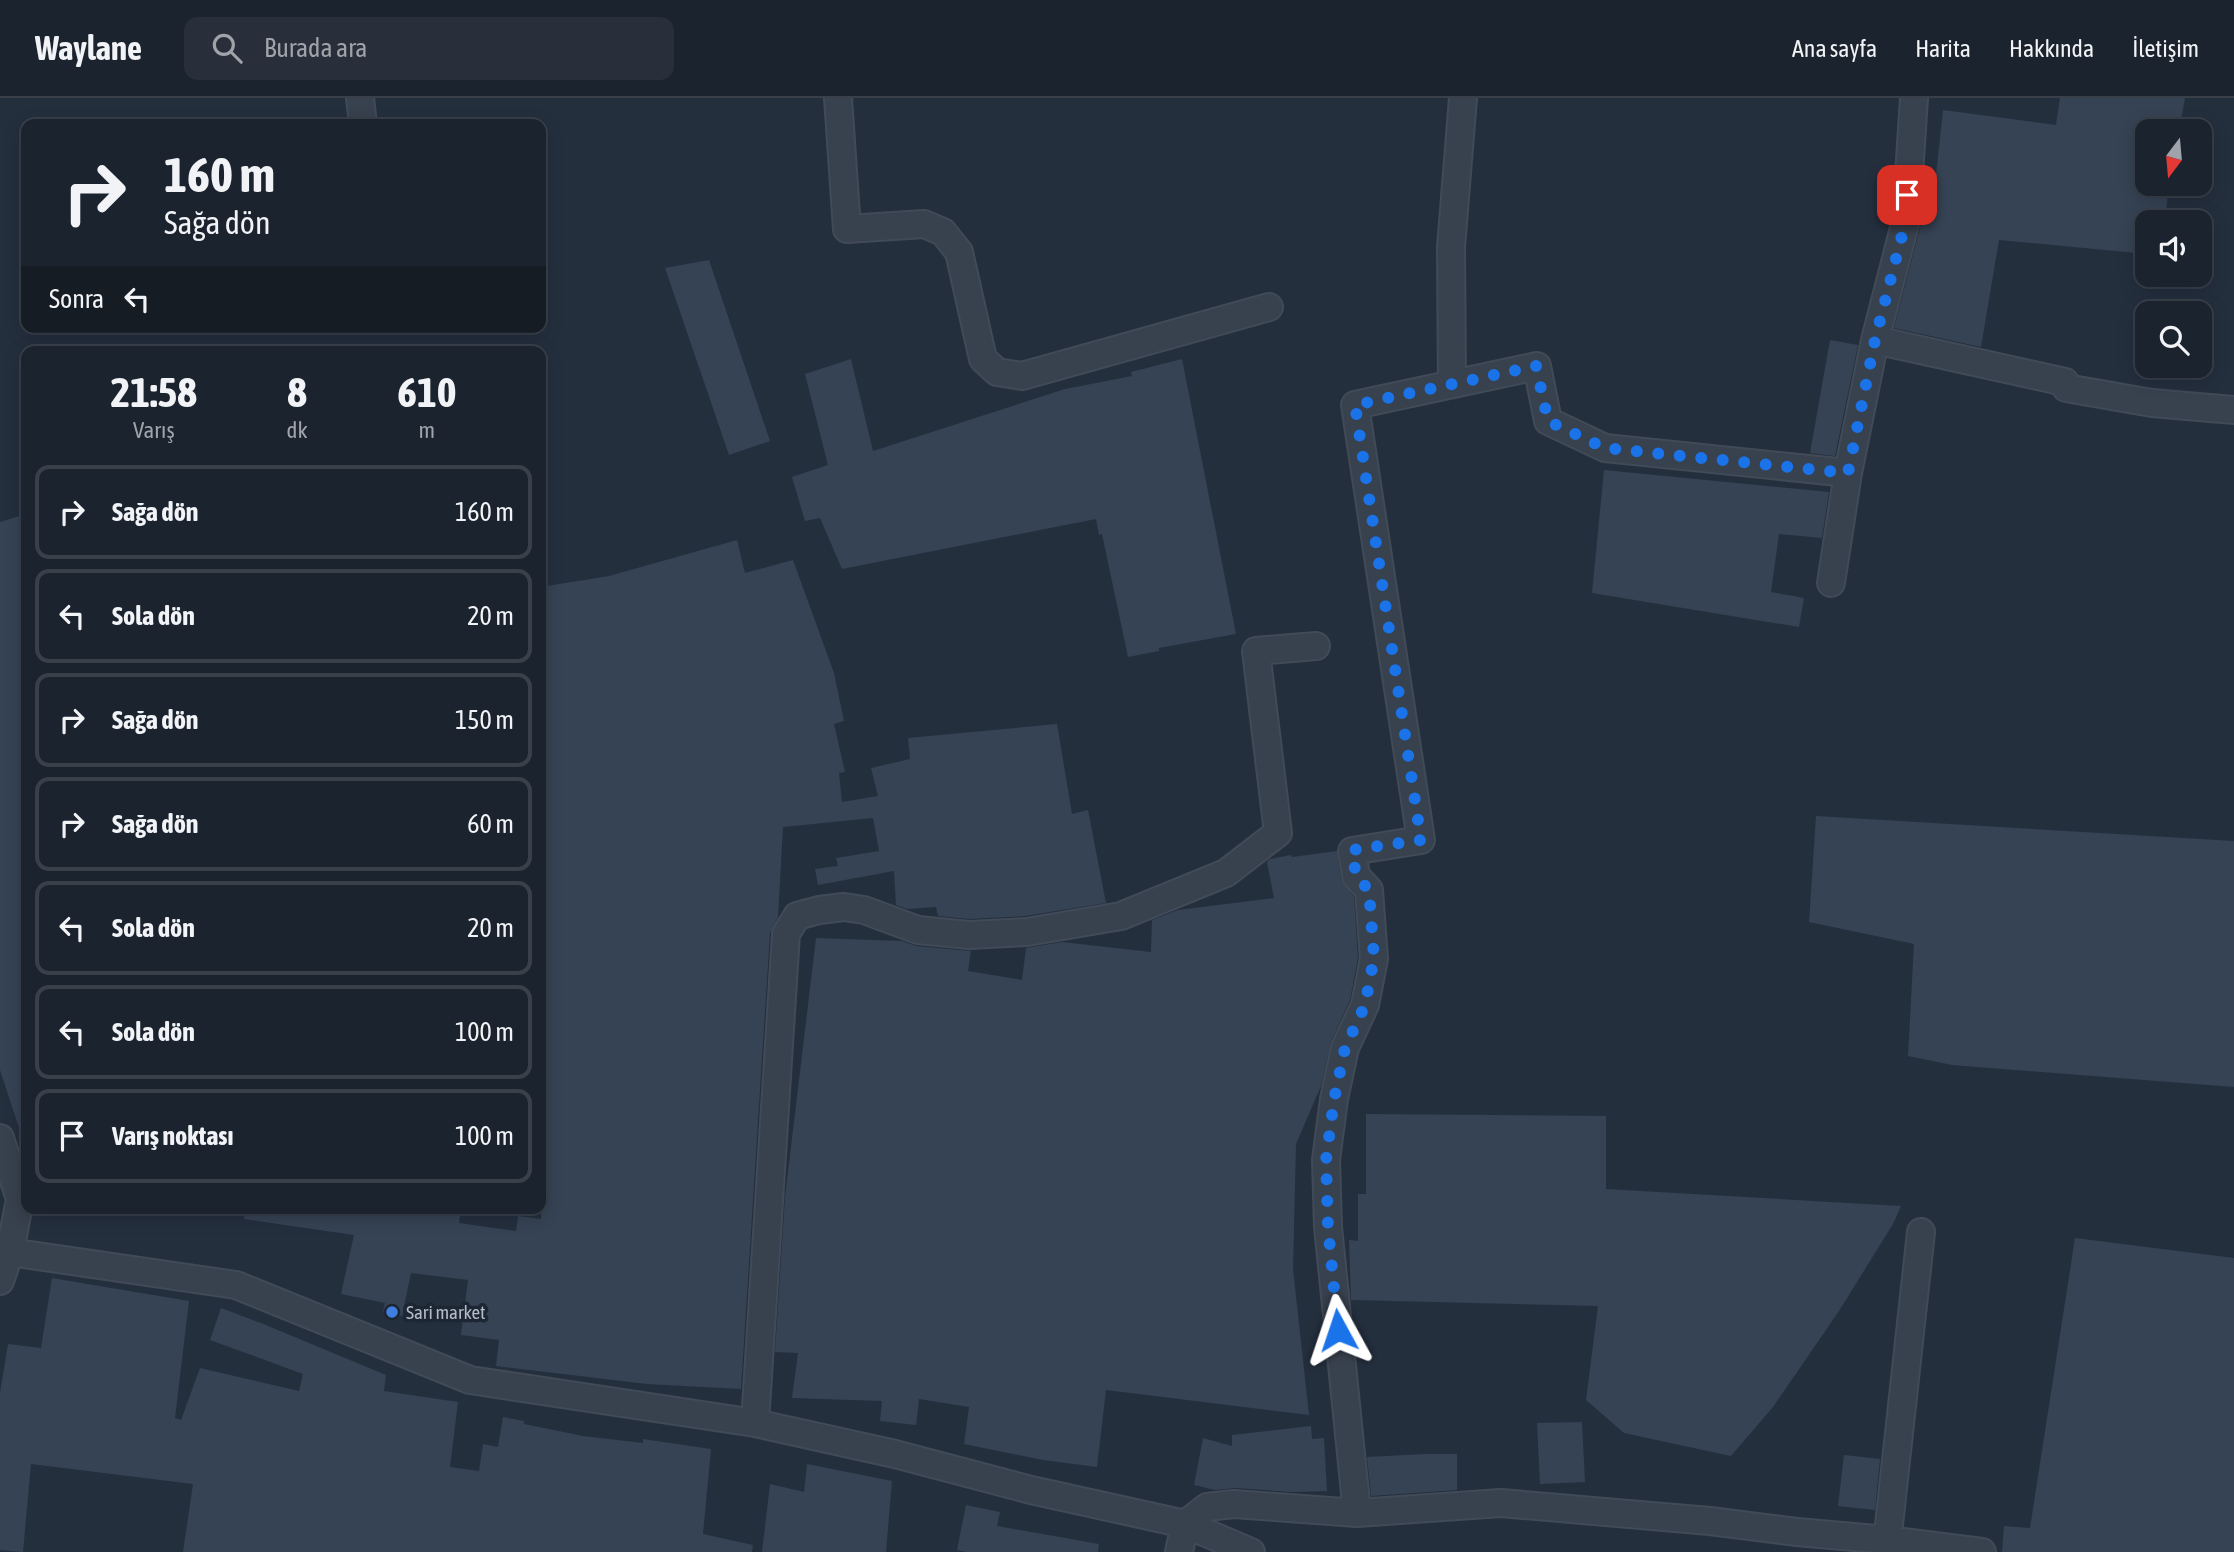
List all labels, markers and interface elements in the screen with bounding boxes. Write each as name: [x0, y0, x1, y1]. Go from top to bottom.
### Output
search box: [184, 17, 674, 80]
text: Waylane: [35, 29, 142, 67]
icon: search: [208, 29, 246, 67]
text: Burada ara: [264, 33, 367, 63]
text: Ana sayfa: [1792, 35, 1877, 62]
text: Harita: [1915, 35, 1971, 62]
text: Hakkında: [2009, 35, 2094, 62]
text: İletişim: [2132, 35, 2199, 62]
north arrow: [2135, 119, 2212, 196]
map controls: [2135, 119, 2212, 378]
text: 160 m: [164, 146, 275, 202]
icon: right: [49, 147, 140, 238]
pin: [1877, 165, 1937, 225]
icon: arrive: [1888, 176, 1926, 214]
text: Sağa dön: [164, 204, 270, 241]
button: sound: [2135, 210, 2212, 287]
icon: left: [118, 280, 156, 318]
text: Sonra: [49, 284, 104, 314]
button: search: [2135, 301, 2212, 378]
text: 21:58: [111, 368, 197, 416]
text: 8: [287, 368, 307, 416]
text: 610: [397, 368, 456, 416]
text: Varış: [133, 417, 175, 443]
text: dk: [287, 417, 308, 443]
text: m: [418, 417, 435, 443]
icon: right: [53, 493, 91, 531]
text: Sağa dön: [112, 497, 198, 527]
text: 160 m: [455, 497, 514, 527]
icon: left: [53, 597, 91, 635]
text: Sola dön: [112, 601, 195, 631]
text: 20 m: [467, 601, 514, 631]
icon: right: [53, 701, 91, 739]
text: Sağa dön: [112, 705, 198, 735]
text: 150 m: [455, 705, 514, 735]
icon: right: [53, 805, 91, 843]
text: Sağa dön: [112, 809, 198, 839]
text: 60 m: [467, 809, 514, 839]
icon: left: [53, 909, 91, 947]
text: Sola dön: [112, 913, 195, 943]
text: 20 m: [467, 913, 514, 943]
icon: left: [53, 1013, 91, 1051]
text: Sola dön: [112, 1017, 195, 1047]
text: 100 m: [455, 1017, 514, 1047]
icon: arrive: [53, 1117, 91, 1155]
text: Varış noktası: [112, 1121, 233, 1151]
text: 100 m: [455, 1121, 514, 1151]
position arrow: [1301, 1293, 1375, 1367]
place label: Sari market: [406, 1301, 486, 1323]
marker: Sari market: [384, 1304, 400, 1320]

